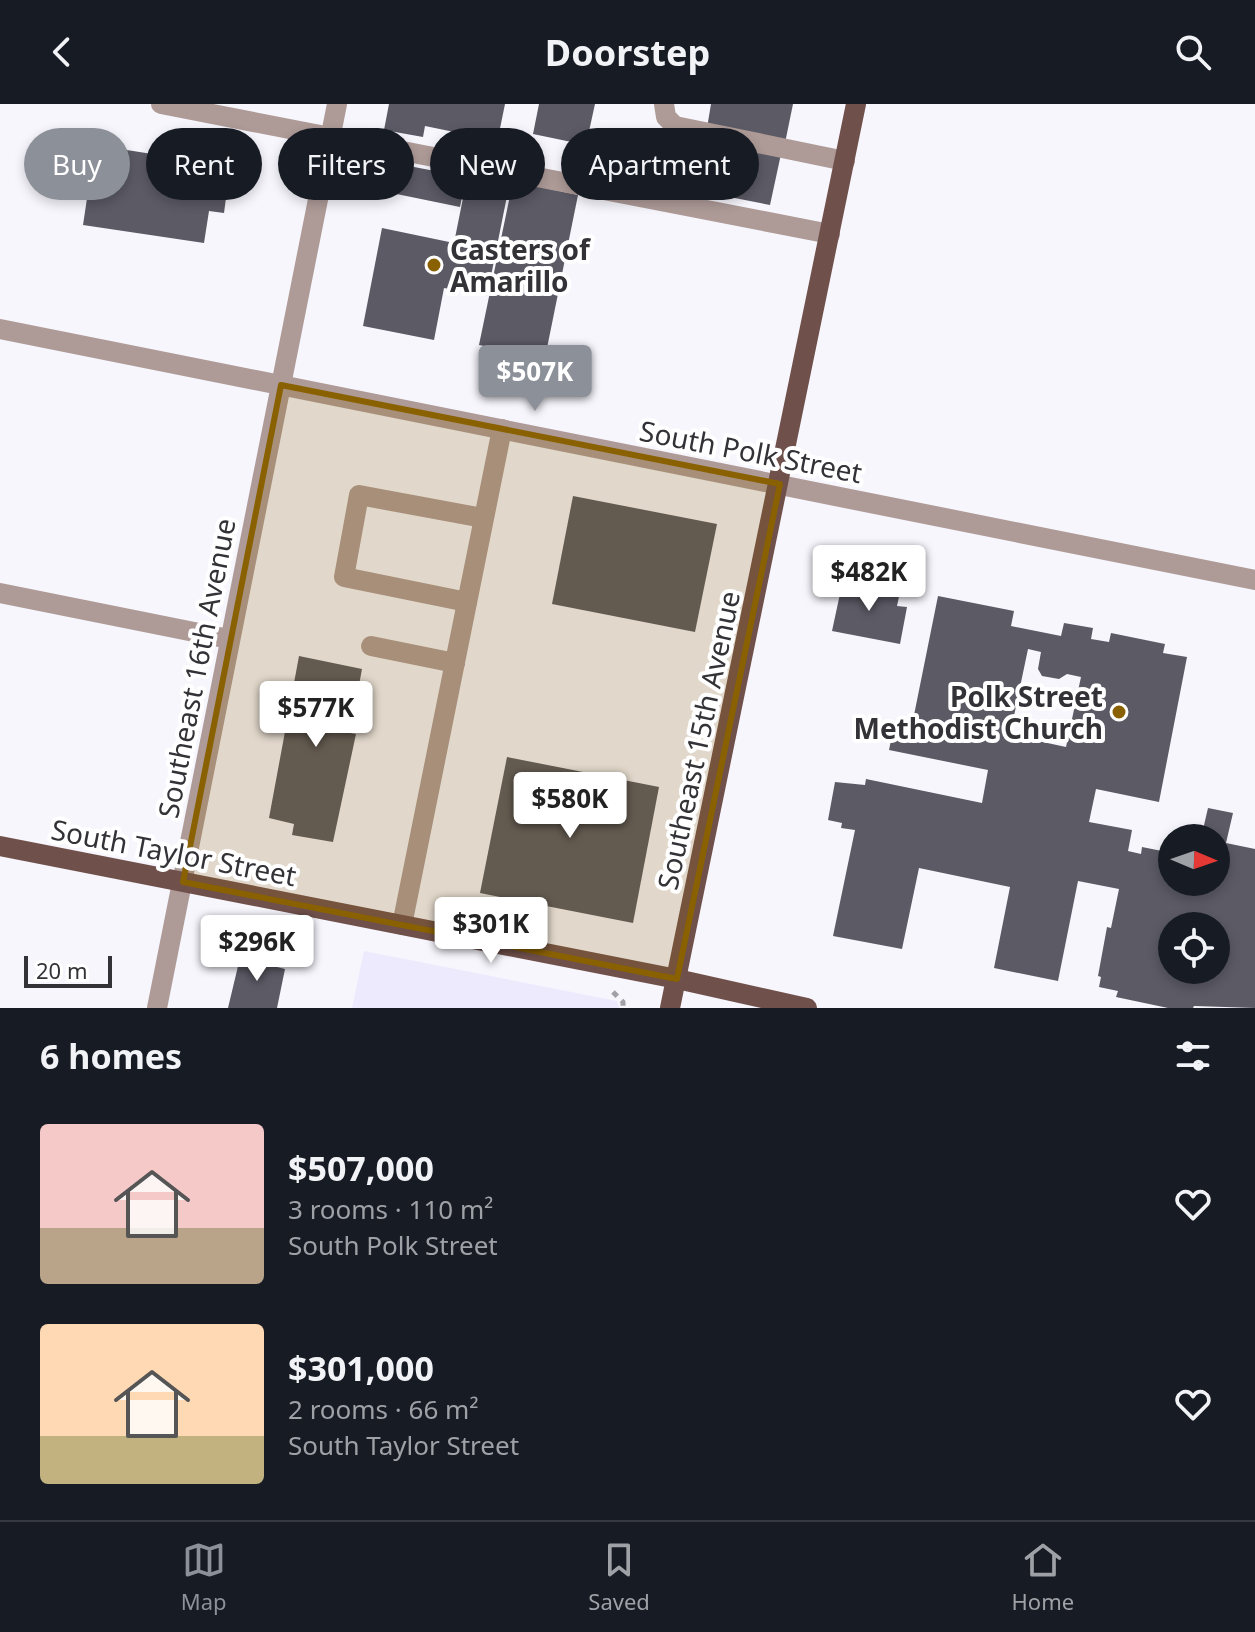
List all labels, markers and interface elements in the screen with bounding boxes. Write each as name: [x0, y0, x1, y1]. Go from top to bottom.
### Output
text: Doorstep: [545, 28, 710, 77]
icon: back: [40, 30, 84, 74]
icon: search: [1171, 30, 1215, 74]
chip: Buy: [24, 128, 130, 200]
chip: Rent: [146, 128, 262, 200]
chip: Filters: [278, 128, 414, 200]
chip: New: [430, 128, 545, 200]
chip: Apartment: [561, 128, 759, 200]
place label: Casters of Amarillo: [450, 230, 592, 300]
marker: Casters of Amarillo: [425, 256, 443, 274]
pin: $507K: [479, 345, 591, 413]
text: $507K: [497, 353, 573, 389]
street label: South Polk Street: [637, 411, 865, 491]
street label: Southeast 16th Avenue: [148, 515, 244, 821]
pin: $482K: [813, 545, 925, 613]
text: $482K: [831, 553, 907, 589]
street label: Southeast 15th Avenue: [648, 587, 748, 893]
place label: Polk Street Methodist Church: [853, 677, 1103, 747]
pin: $577K: [260, 681, 372, 749]
text: $577K: [278, 689, 354, 725]
marker: Polk Street Methodist Church: [1110, 703, 1128, 721]
pin: $580K: [514, 772, 626, 840]
text: $580K: [532, 780, 608, 816]
street label: South Taylor Street: [48, 810, 300, 894]
north arrow: [1158, 824, 1230, 896]
map controls: [1158, 824, 1230, 984]
pin: $301K: [435, 897, 547, 965]
text: $301K: [453, 905, 529, 941]
button: locate: [1158, 912, 1230, 984]
pin: $296K: [201, 915, 313, 983]
text: $296K: [219, 923, 295, 959]
scale bar: [24, 952, 112, 988]
text: 20 m: [36, 955, 87, 985]
text: 6 homes: [40, 1033, 182, 1079]
icon: filters: [1171, 1034, 1215, 1078]
text: $507,000: [288, 1145, 434, 1191]
icon: home: [104, 1156, 200, 1252]
icon: heart: [1171, 1182, 1215, 1226]
text: 3 rooms · 110 m²: [288, 1191, 493, 1227]
text: South Polk Street: [288, 1227, 498, 1263]
text: $301,000: [288, 1345, 434, 1391]
icon: home: [104, 1356, 200, 1452]
icon: heart: [1171, 1382, 1215, 1426]
text: 2 rooms · 66 m²: [288, 1391, 478, 1427]
text: South Taylor Street: [288, 1427, 519, 1463]
tab: Map: [181, 1538, 227, 1616]
tab: Saved: [588, 1538, 650, 1616]
tab: Home: [1012, 1538, 1074, 1616]

